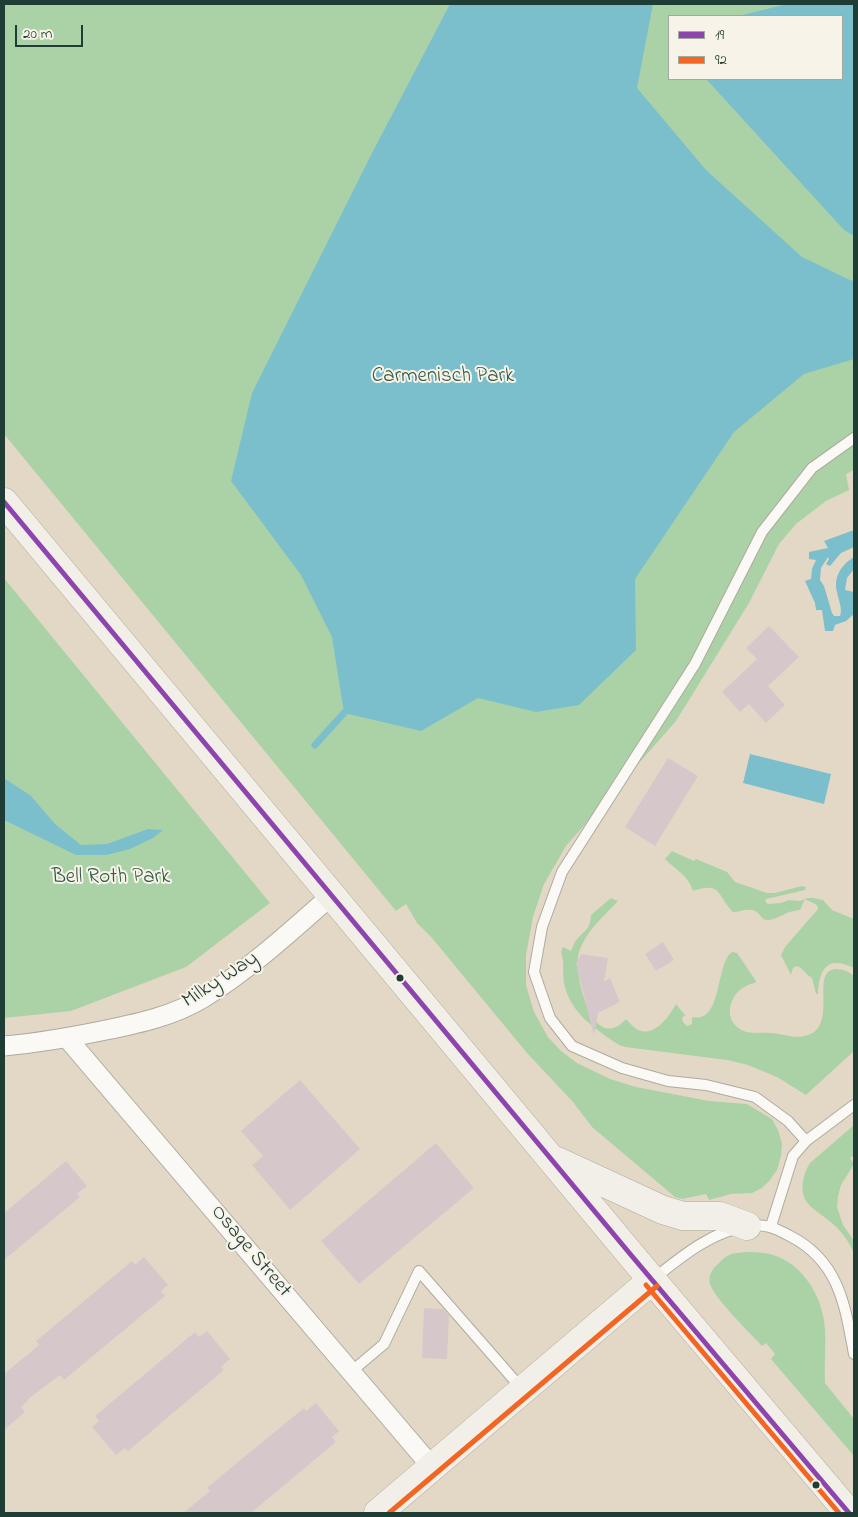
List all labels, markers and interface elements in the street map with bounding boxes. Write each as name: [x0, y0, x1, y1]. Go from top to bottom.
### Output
scale bar: [18, 15, 85, 47]
legend: [668, 15, 843, 80]
text: 20 m: [23, 23, 52, 45]
text: 19: [715, 24, 724, 46]
text: 92: [715, 49, 727, 71]
park label: Carmenisch Park: [372, 365, 514, 391]
park label: Bell Roth Park: [52, 866, 170, 892]
street label: Milky Way: [178, 947, 264, 1015]
unlabelled marker: [395, 973, 405, 983]
street label: Osage Street: [204, 1201, 296, 1303]
unlabelled marker: [811, 1480, 821, 1490]

